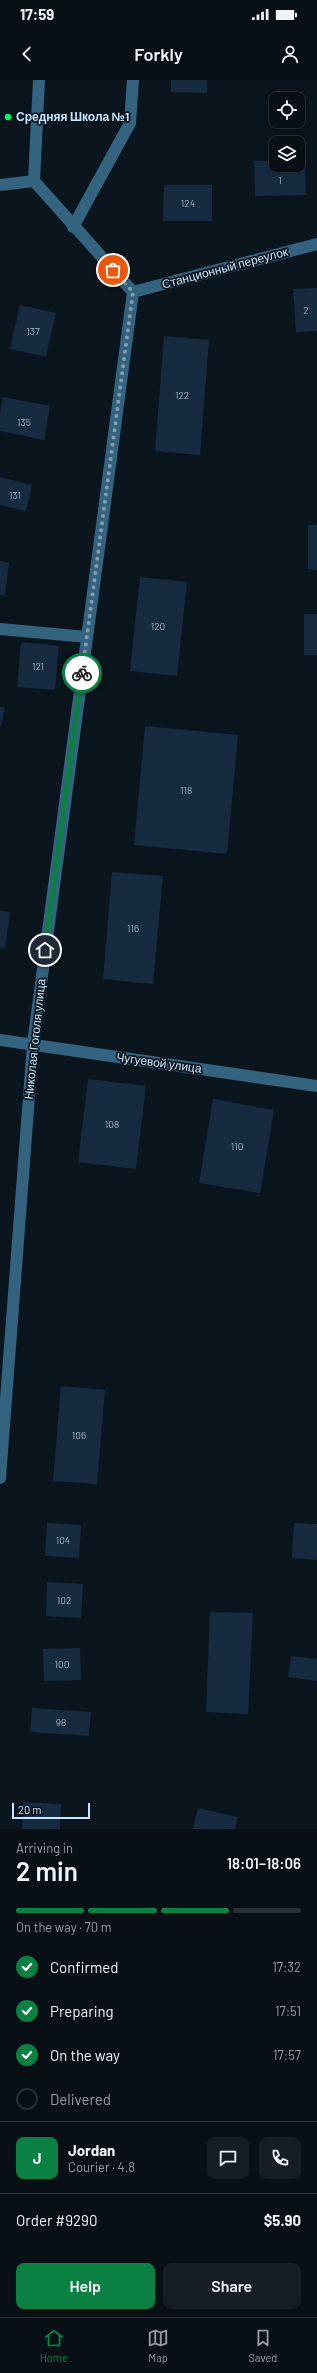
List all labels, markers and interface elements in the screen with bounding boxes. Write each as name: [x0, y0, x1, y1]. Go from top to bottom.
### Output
text: 17:59: [20, 5, 54, 23]
icon: back: [16, 43, 38, 65]
text: Forkly: [134, 43, 183, 65]
icon: person: [279, 43, 301, 65]
map controls: [269, 92, 305, 172]
button: locate: [269, 92, 305, 128]
place label: Средняя Школа №1: [16, 109, 129, 124]
marker: Средняя Школа №1: [3, 112, 13, 122]
button: layers: [269, 136, 305, 172]
house number: 1: [278, 174, 282, 186]
house number: 124: [181, 197, 195, 209]
street label: Станционный переулок: [160, 243, 290, 292]
pin: [96, 253, 130, 287]
icon: bag: [102, 259, 124, 281]
house number: 2: [303, 304, 309, 316]
house number: 137: [26, 325, 40, 337]
house number: 122: [175, 389, 189, 401]
house number: 135: [17, 416, 31, 428]
house number: 131: [9, 489, 21, 501]
house number: 120: [151, 620, 165, 632]
courier: [62, 653, 102, 693]
house number: 121: [32, 660, 44, 672]
icon: bike: [71, 662, 93, 684]
house number: 118: [180, 784, 192, 796]
house number: 116: [127, 922, 139, 934]
pin: [28, 933, 62, 967]
icon: home: [34, 939, 56, 961]
street label: Николая Гоголя улица: [21, 977, 48, 1100]
street label: Чугуевой улица: [115, 1049, 203, 1076]
house number: 108: [105, 1118, 119, 1130]
house number: 110: [231, 1140, 243, 1152]
house number: 106: [72, 1429, 86, 1441]
house number: 104: [56, 1534, 70, 1546]
house number: 102: [57, 1594, 71, 1606]
house number: 100: [55, 1658, 69, 1670]
house number: 98: [56, 1716, 66, 1728]
scale bar: [12, 1801, 90, 1820]
text: 20 m: [18, 1803, 41, 1816]
text: Arriving in: [16, 1840, 73, 1856]
text: 18:01–18:06: [227, 1854, 301, 1872]
text: 2 min: [16, 1855, 78, 1886]
text: On the way · 70 m: [16, 1919, 111, 1935]
icon: check: [16, 1956, 38, 1978]
text: Confirmed: [50, 1958, 118, 1976]
text: 17:32: [272, 1959, 301, 1975]
icon: check: [16, 2000, 38, 2022]
text: Preparing: [50, 2002, 114, 2020]
text: 17:51: [275, 2003, 301, 2019]
icon: check: [16, 2044, 38, 2066]
text: On the way: [50, 2046, 120, 2064]
text: 17:57: [273, 2047, 301, 2063]
text: Delivered: [50, 2090, 111, 2108]
button: chat: [207, 2137, 249, 2179]
button: phone: [259, 2137, 301, 2179]
text: Jordan: [68, 2141, 115, 2159]
text: J: [33, 2149, 41, 2167]
text: Courier · 4.8: [68, 2159, 135, 2175]
text: Order #9290: [16, 2211, 97, 2229]
text: $5.90: [264, 2211, 301, 2229]
button: Help: [16, 2263, 155, 2309]
button: Share: [163, 2263, 301, 2309]
tab: Home: [40, 2327, 68, 2364]
tab: Map: [147, 2327, 169, 2364]
tab: Saved: [248, 2327, 277, 2364]

